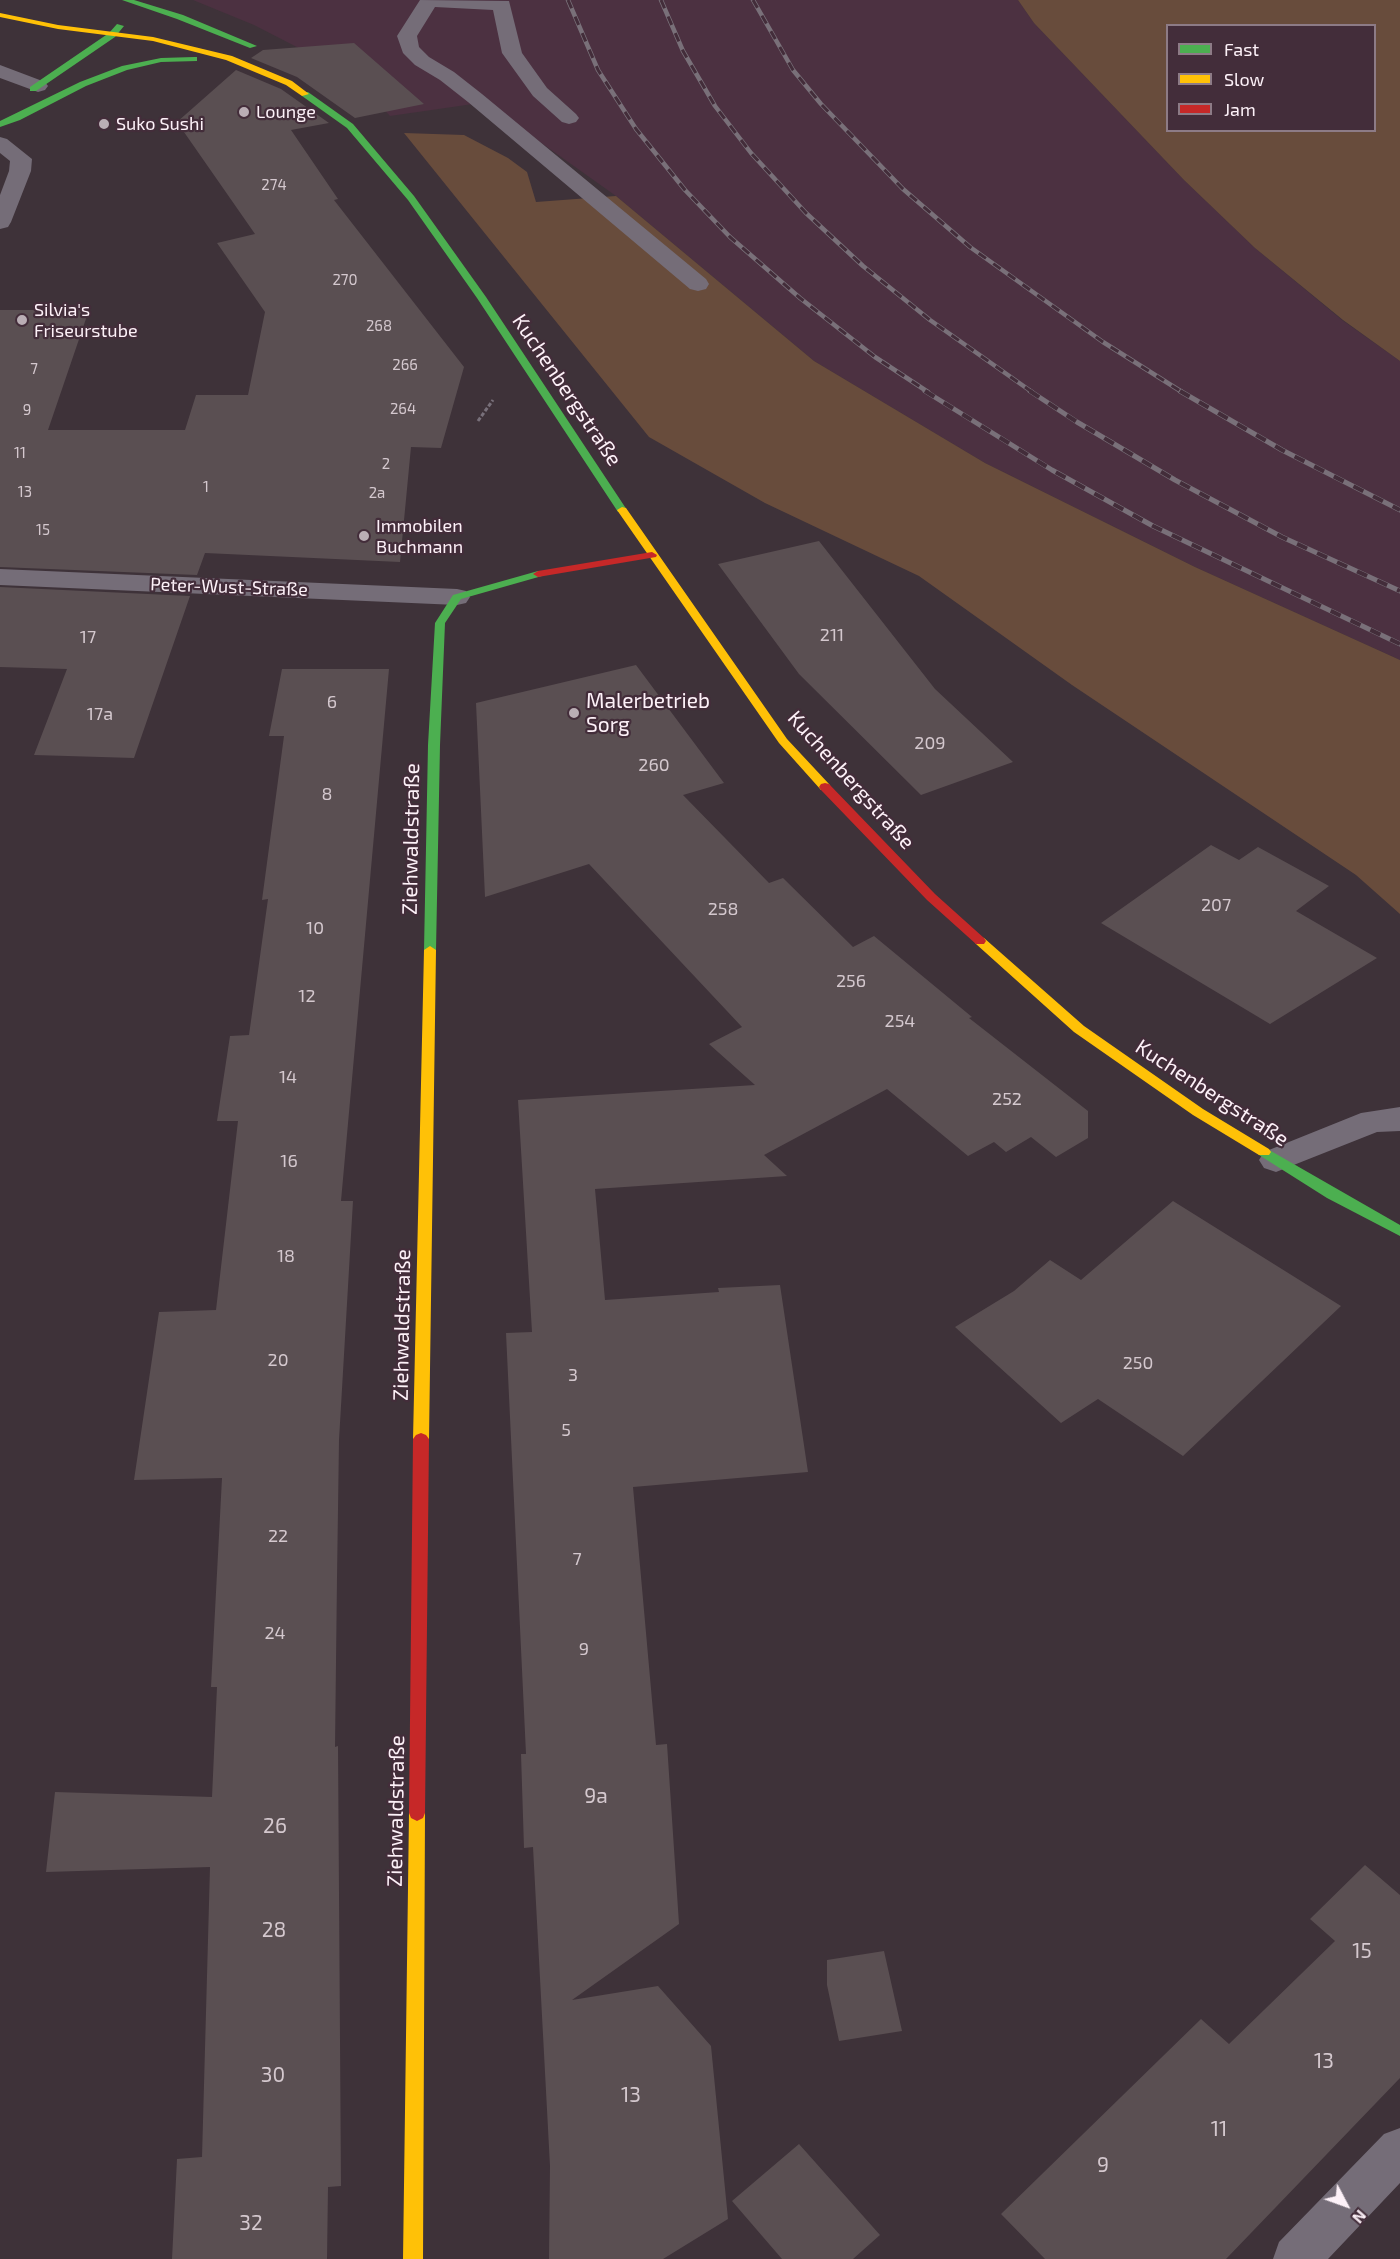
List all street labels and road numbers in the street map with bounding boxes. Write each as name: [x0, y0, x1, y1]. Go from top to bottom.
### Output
street label: Kuchenbergstraße: [507, 309, 627, 471]
street label: Peter-Wust-Straße: [150, 573, 308, 601]
street label: Kuchenbergstraße: [782, 706, 920, 854]
street label: Ziehwaldstraße: [397, 763, 425, 915]
street label: Kuchenbergstraße: [1131, 1034, 1293, 1152]
street label: Ziehwaldstraße: [388, 1249, 416, 1401]
street label: Ziehwaldstraße: [382, 1735, 410, 1887]

